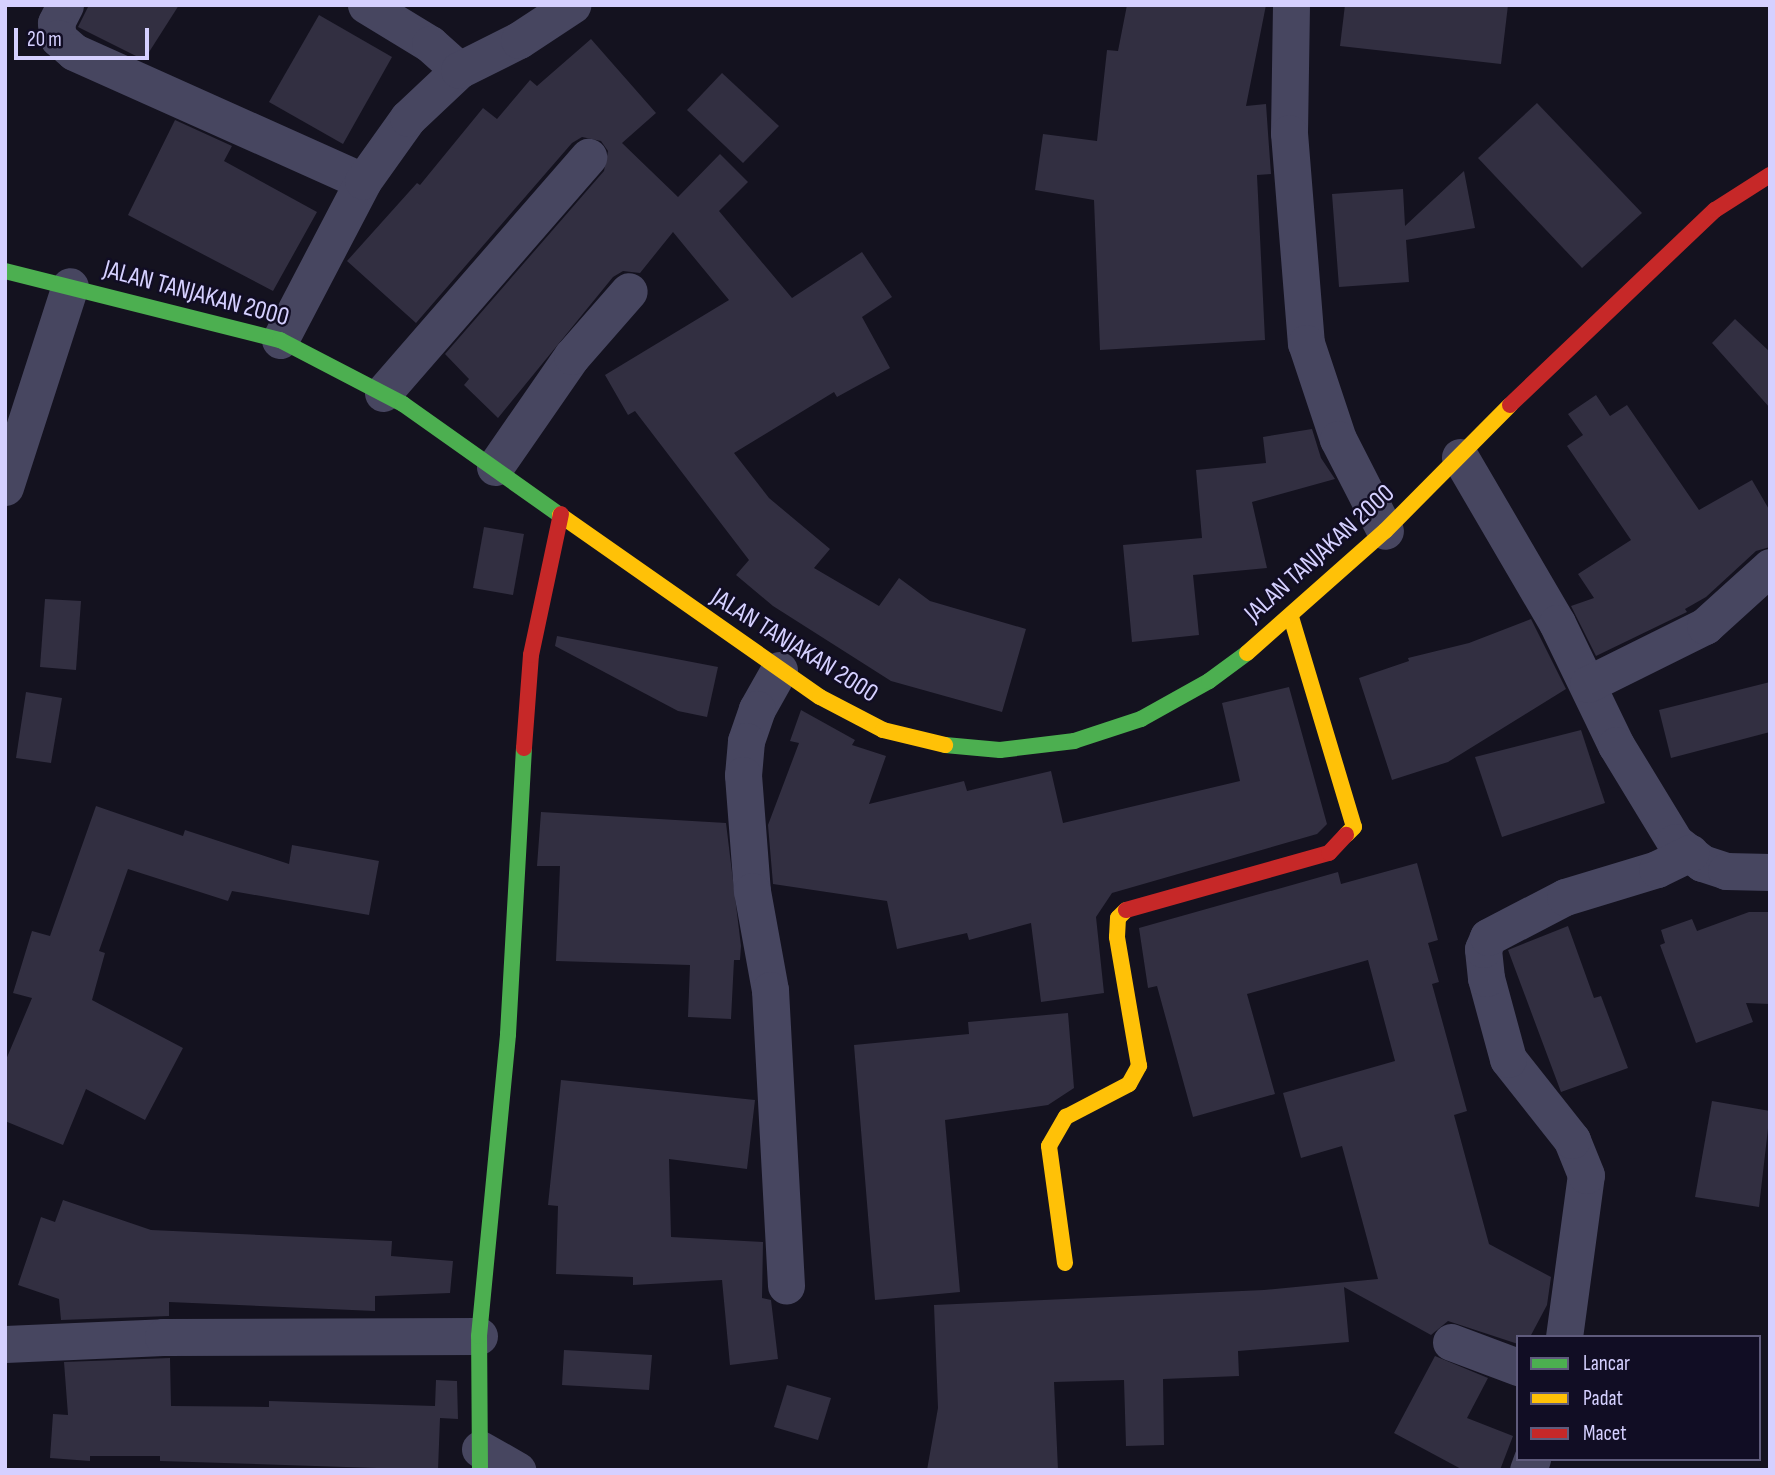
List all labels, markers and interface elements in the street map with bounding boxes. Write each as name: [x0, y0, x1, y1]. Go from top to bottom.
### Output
scale bar: [18, 14, 152, 58]
text: 20 m: [27, 27, 62, 52]
street label: JALAN TANJAKAN 2000: [100, 254, 292, 334]
street label: JALAN TANJAKAN 2000: [1239, 478, 1401, 630]
street label: JALAN TANJAKAN 2000: [705, 582, 883, 710]
legend: [1516, 1335, 1761, 1461]
text: Lancar: [1583, 1351, 1630, 1376]
text: Padat: [1583, 1386, 1623, 1411]
text: Macet: [1583, 1421, 1627, 1446]

